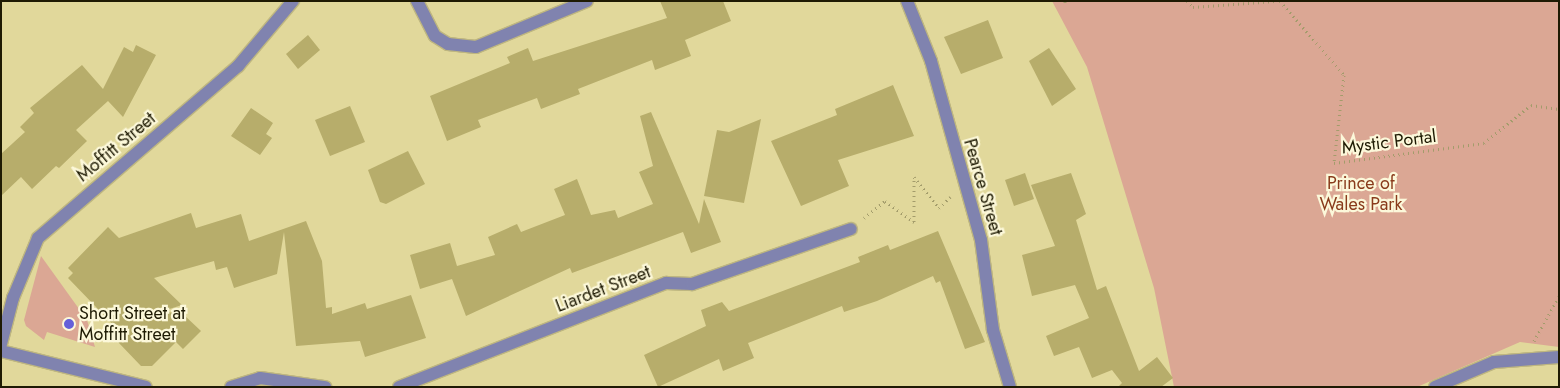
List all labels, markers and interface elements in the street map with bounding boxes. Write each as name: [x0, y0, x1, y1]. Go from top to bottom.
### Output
street label: Moffitt Street: [72, 108, 160, 186]
street label: Mystic Portal: [1340, 125, 1438, 159]
street label: Pearce Street: [959, 136, 1007, 238]
park label: Prince of Wales Park: [1320, 173, 1402, 215]
street label: Liardet Street: [553, 261, 653, 317]
place label: Short Street at Moffitt Street: [79, 303, 185, 346]
marker: Short Street at Moffitt Street: [63, 318, 75, 330]

